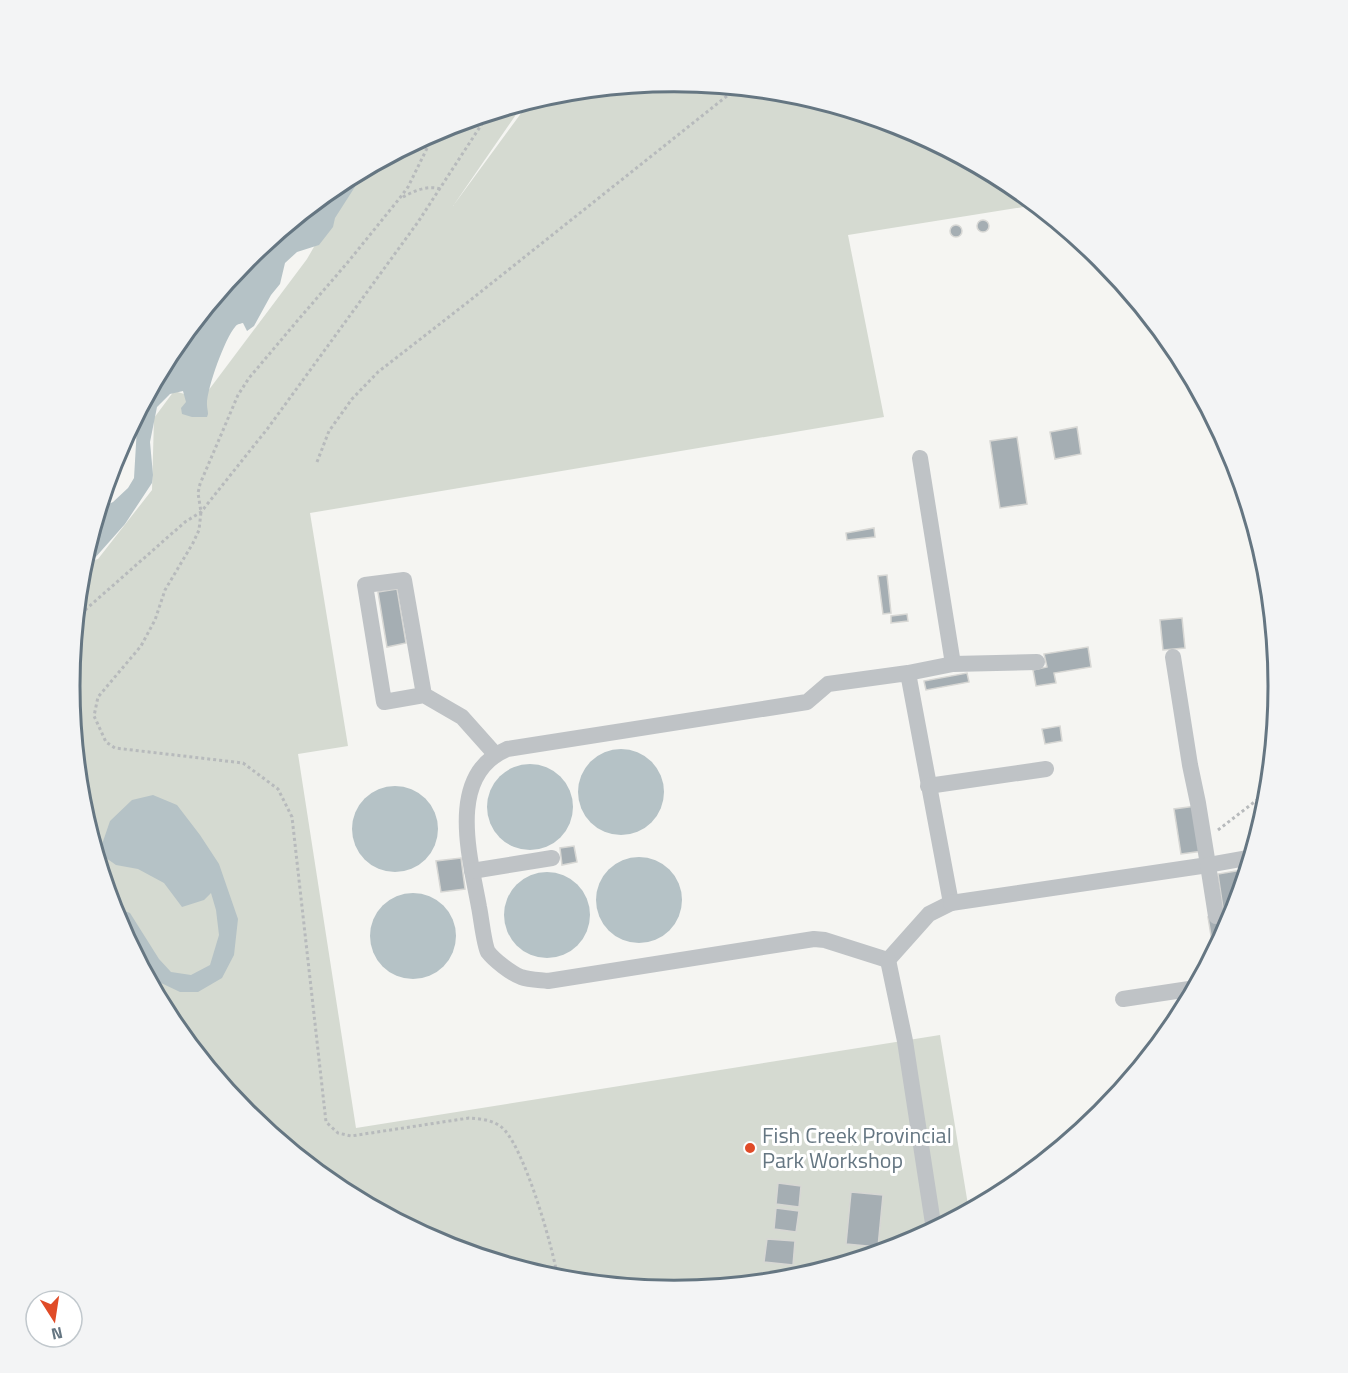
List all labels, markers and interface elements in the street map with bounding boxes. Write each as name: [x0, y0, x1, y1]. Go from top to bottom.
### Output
place label: Fish Creek Provincial Park Workshop: [762, 1118, 952, 1177]
marker: Fish Creek Provincial Park Workshop: [743, 1141, 757, 1155]
north arrow: [24, 1289, 84, 1349]
text: N: [49, 1321, 65, 1347]

